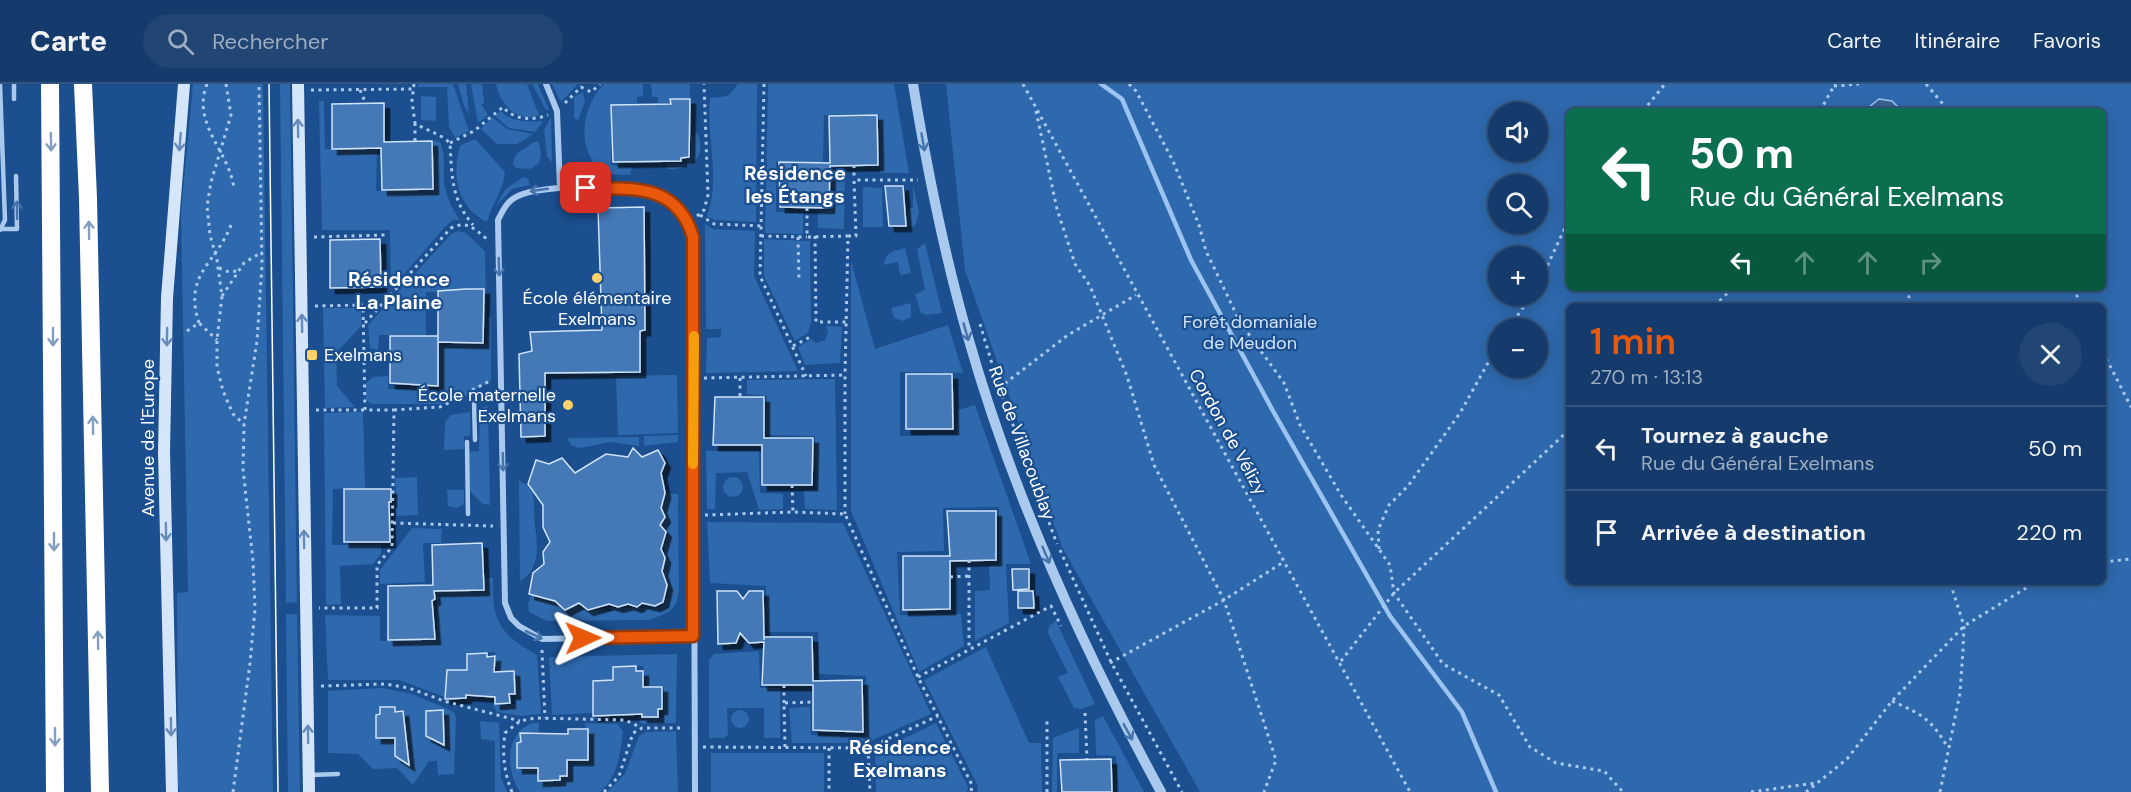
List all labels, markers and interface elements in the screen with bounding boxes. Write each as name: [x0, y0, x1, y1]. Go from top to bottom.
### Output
search box: [143, 14, 563, 68]
text: Carte: [30, 23, 107, 60]
icon: search: [164, 25, 197, 58]
text: Rechercher: [212, 27, 328, 56]
text: Carte: [1827, 27, 1881, 55]
text: Itinéraire: [1914, 27, 2000, 55]
text: Favoris: [2033, 27, 2101, 55]
map controls: [1488, 102, 1548, 378]
button: sound: [1488, 102, 1548, 162]
one-way arrow: [292, 118, 304, 138]
text: 50 m: [1689, 126, 1794, 181]
one-way arrow: [917, 131, 928, 151]
one-way arrow: [45, 132, 57, 152]
one-way arrow: [174, 132, 185, 152]
icon: left: [1590, 132, 1668, 210]
district label: Résidence les Étangs: [744, 160, 846, 209]
pin: [560, 162, 611, 213]
icon: arrive: [569, 171, 602, 204]
button: search: [1488, 174, 1548, 234]
text: Rue du Général Exelmans: [1689, 179, 2004, 214]
one-way arrow: [530, 185, 550, 196]
one-way arrow: [11, 200, 22, 220]
one-way arrow: [83, 220, 95, 240]
button: +: [1488, 246, 1548, 306]
icon: left: [1725, 246, 1758, 279]
icon: ahead: [1788, 246, 1821, 279]
icon: ahead: [1851, 246, 1884, 279]
icon: right: [1914, 246, 1947, 279]
one-way arrow: [493, 257, 505, 277]
district label: Résidence La Plaine: [348, 266, 450, 315]
marker: École élémentaire Exelmans: [590, 271, 604, 285]
place label: École élémentaire Exelmans: [523, 286, 671, 331]
park label: Forêt domaniale de Meudon: [1183, 310, 1317, 355]
one-way arrow: [296, 313, 307, 333]
button: −: [1488, 318, 1548, 378]
text: 1 min: [1590, 318, 1676, 365]
one-way arrow: [961, 322, 972, 341]
button: close: [2019, 323, 2082, 386]
one-way arrow: [161, 326, 172, 346]
one-way arrow: [47, 327, 59, 347]
place label: Exelmans: [324, 343, 402, 367]
marker: Exelmans: [305, 348, 319, 362]
street label: Avenue de l'Europe: [136, 359, 160, 517]
street label: Rue de Villacoublay: [983, 363, 1061, 523]
text: 270 m · 13:13: [1590, 364, 1703, 390]
street label: Cordon de Vélizy: [1183, 365, 1273, 499]
place label: École maternelle Exelmans: [418, 383, 556, 428]
marker: École maternelle Exelmans: [561, 398, 575, 412]
one-way arrow: [87, 415, 99, 435]
text: Tournez à gauche: [1641, 421, 1829, 450]
icon: left: [1590, 432, 1623, 465]
text: 50 m: [2028, 434, 2082, 463]
text: Rue du Général Exelmans: [1641, 450, 1875, 476]
one-way arrow: [497, 452, 509, 472]
icon: arrive: [1590, 516, 1623, 549]
text: Arrivée à destination: [1641, 518, 1866, 547]
text: 220 m: [2016, 518, 2082, 547]
one-way arrow: [161, 521, 172, 541]
one-way arrow: [299, 529, 310, 549]
one-way arrow: [48, 532, 60, 552]
one-way arrow: [1041, 545, 1052, 563]
position arrow: [551, 606, 615, 670]
one-way arrow: [524, 629, 542, 641]
one-way arrow: [92, 631, 103, 651]
one-way arrow: [165, 716, 176, 736]
one-way arrow: [1123, 722, 1134, 740]
one-way arrow: [302, 724, 313, 744]
one-way arrow: [49, 727, 61, 747]
district label: Résidence Exelmans: [849, 734, 951, 783]

